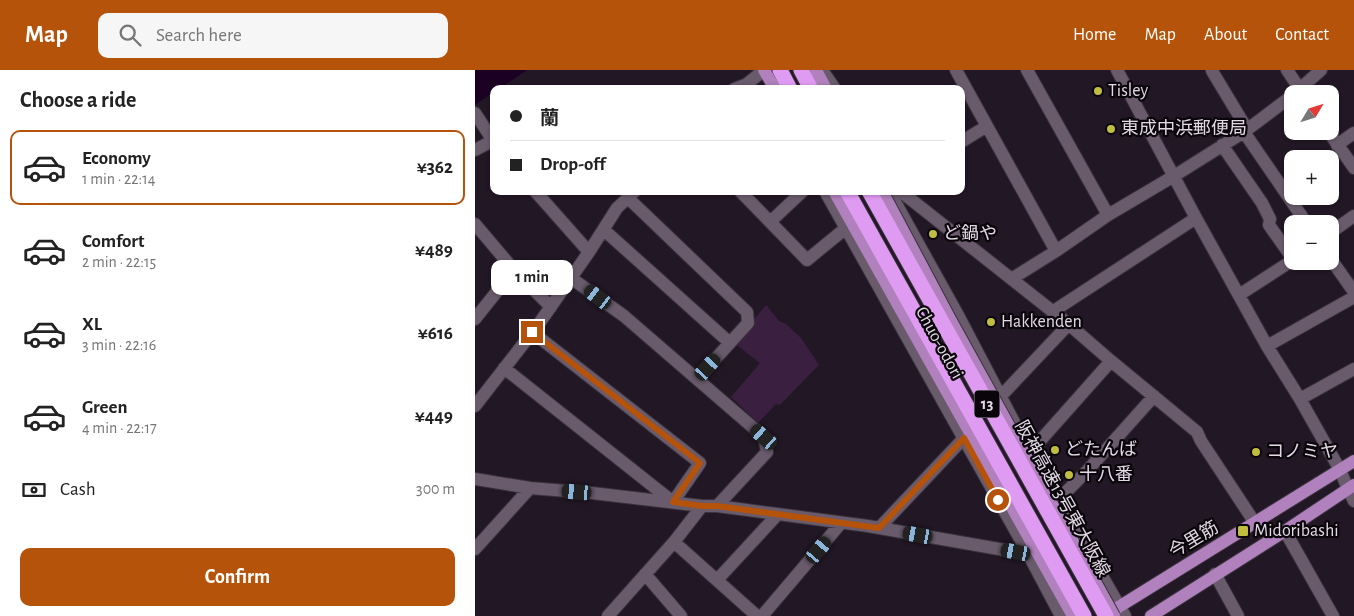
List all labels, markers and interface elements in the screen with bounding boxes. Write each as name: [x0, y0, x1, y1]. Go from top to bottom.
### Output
search box: [98, 13, 448, 58]
icon: search: [116, 21, 144, 49]
text: Map: [25, 23, 68, 47]
text: Search here: [156, 26, 242, 45]
text: Home: [1073, 26, 1116, 44]
text: Map: [1144, 26, 1176, 44]
text: About: [1204, 26, 1247, 44]
text: Contact: [1275, 26, 1329, 44]
place label: Tisley: [1108, 82, 1149, 100]
marker: Tisley: [1092, 85, 1104, 97]
north arrow: [1284, 85, 1339, 140]
map controls: [1284, 85, 1339, 270]
text: Choose a ride: [20, 89, 136, 111]
text: 蘭: [540, 109, 559, 128]
place label: 東成中浜郵便局: [1121, 118, 1247, 138]
marker: 東成中浜郵便局: [1105, 123, 1117, 135]
icon: car: [22, 145, 67, 190]
text: Economy: [82, 149, 151, 168]
button: +: [1284, 150, 1339, 205]
text: Drop-off: [540, 155, 605, 174]
text: ¥362: [417, 158, 453, 177]
text: 1 min · 22:14: [82, 171, 155, 187]
button: −: [1284, 215, 1339, 270]
place label: ど鍋や: [943, 224, 997, 243]
icon: car: [22, 228, 67, 273]
marker: ど鍋や: [927, 228, 939, 240]
text: Comfort: [82, 232, 144, 251]
text: ¥489: [415, 241, 453, 260]
text: 2 min · 22:15: [82, 254, 156, 270]
callout: 1 min: [491, 260, 573, 294]
text: 1 min: [515, 269, 549, 285]
car: [581, 282, 614, 312]
street label: Chuo-odori: [912, 304, 966, 382]
icon: car: [22, 311, 67, 356]
place label: Hakkenden: [1001, 313, 1082, 331]
text: XL: [82, 315, 102, 334]
marker: Hakkenden: [985, 316, 997, 328]
route end: [521, 321, 543, 343]
text: ¥616: [418, 324, 453, 343]
text: 3 min · 22:16: [82, 337, 156, 353]
car: [692, 351, 723, 383]
road number: 13: [975, 390, 999, 418]
icon: car: [22, 394, 67, 439]
text: Green: [82, 398, 128, 417]
text: ¥449: [415, 407, 453, 426]
street label: 阪神高速13号東大阪線: [1012, 417, 1114, 580]
text: 4 min · 22:17: [82, 420, 157, 436]
car: [747, 421, 780, 453]
place label: どたんば: [1065, 440, 1137, 459]
place label: コノミヤ: [1266, 442, 1338, 461]
marker: どたんば: [1049, 444, 1061, 456]
marker: コノミヤ: [1250, 446, 1262, 458]
place label: 十八番: [1079, 465, 1133, 484]
marker: 十八番: [1063, 469, 1075, 481]
icon: cash: [20, 476, 48, 504]
text: Cash: [60, 480, 96, 499]
text: 300 m: [416, 481, 455, 497]
car: [561, 483, 592, 501]
route start: [987, 489, 1009, 511]
street label: 今里筋: [1166, 518, 1222, 562]
place label: Midoribashi: [1254, 522, 1339, 540]
marker: Midoribashi: [1236, 524, 1250, 538]
car: [901, 525, 934, 545]
car: [803, 534, 834, 566]
car: [999, 542, 1032, 562]
button: Confirm: [20, 548, 455, 606]

